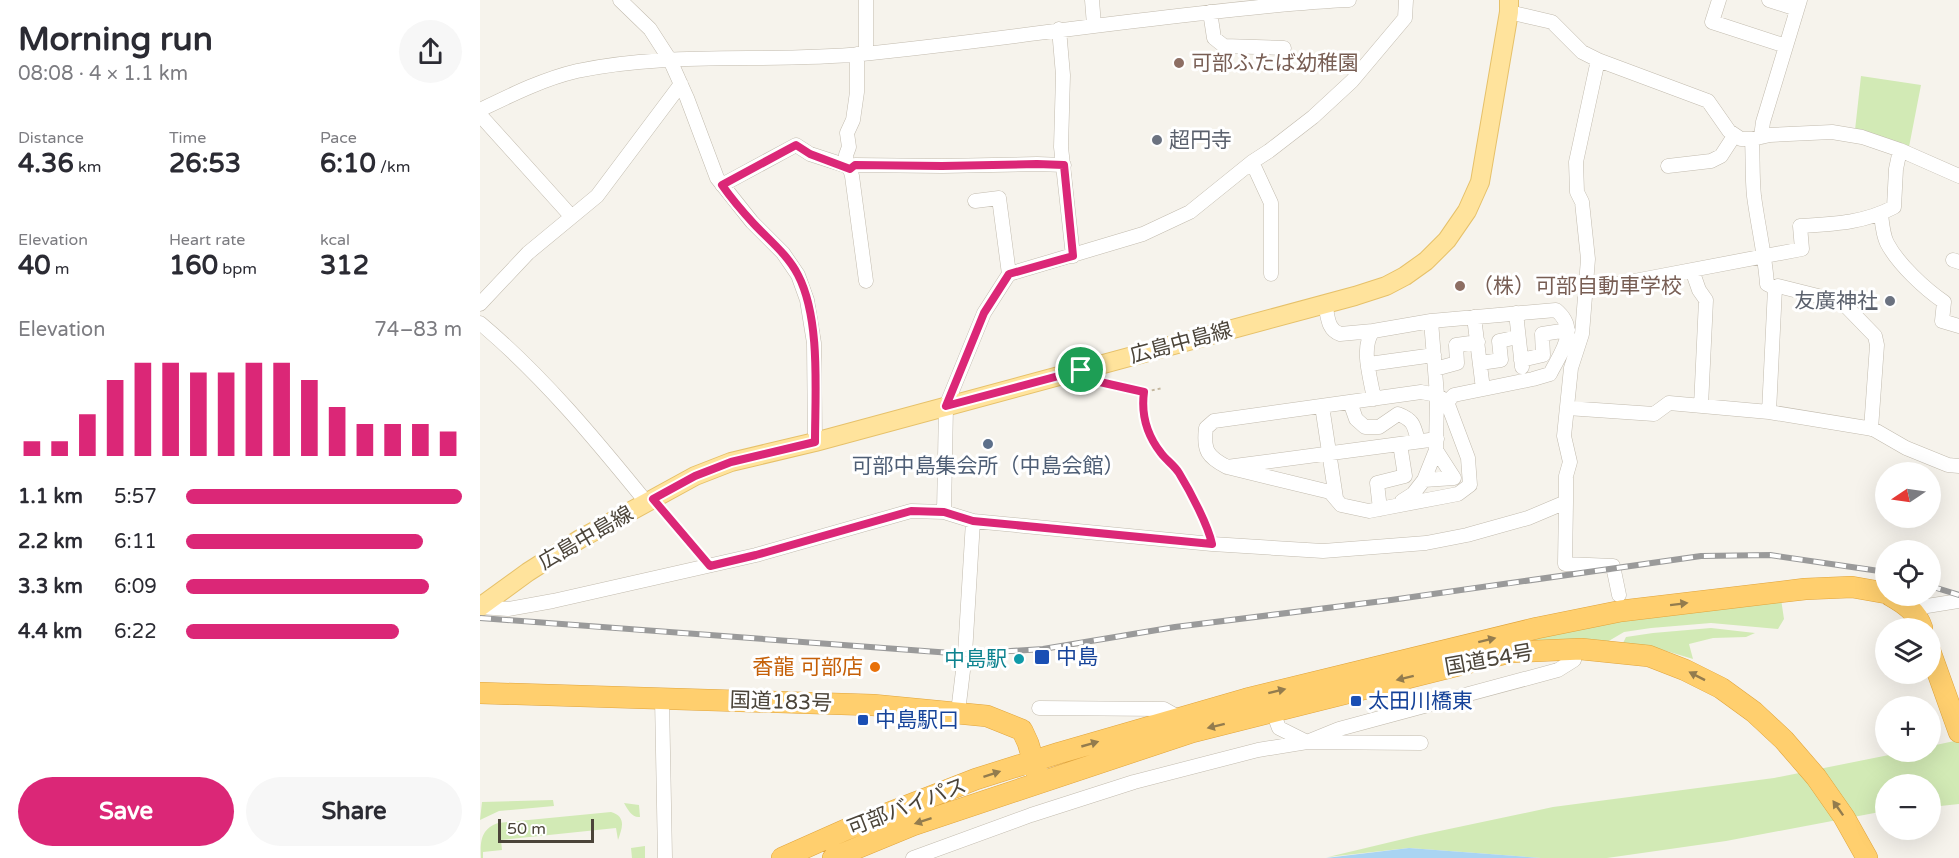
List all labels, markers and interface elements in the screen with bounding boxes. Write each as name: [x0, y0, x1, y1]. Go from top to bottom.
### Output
text: Morning run: [18, 20, 213, 59]
button: share: [399, 20, 462, 83]
place label: 可部ふたば幼稚園: [1191, 51, 1359, 76]
marker: 可部ふたば幼稚園: [1172, 56, 1186, 70]
text: 08:08 · 4 × 1.1 km: [18, 62, 188, 86]
text: Distance: [18, 128, 84, 148]
text: Time: [169, 128, 206, 148]
text: Pace: [320, 128, 357, 148]
place label: 超円寺: [1169, 128, 1232, 153]
marker: 超円寺: [1150, 133, 1164, 147]
text: 4.36: [18, 148, 74, 179]
text: 26:53: [169, 148, 241, 179]
text: 6:10: [320, 148, 376, 179]
text: km: [74, 157, 101, 177]
text: /km: [376, 157, 410, 177]
text: Elevation: [18, 230, 88, 250]
text: Heart rate: [169, 230, 245, 250]
text: kcal: [320, 230, 350, 250]
text: 40: [18, 250, 51, 281]
text: 160: [169, 250, 218, 281]
text: 312: [320, 250, 369, 281]
text: m: [51, 259, 70, 279]
text: bpm: [218, 259, 257, 279]
place label: （株）可部自動車学校: [1472, 274, 1682, 299]
marker: （株）可部自動車学校: [1453, 279, 1467, 293]
place label: 友廣神社: [1794, 289, 1878, 314]
marker: 友廣神社: [1883, 294, 1897, 308]
street label: 広島中島線: [1127, 317, 1235, 369]
text: Elevation: [18, 318, 105, 342]
text: 74–83 m: [374, 318, 462, 342]
pin: [1055, 344, 1106, 395]
icon: arrive: [1064, 353, 1097, 386]
marker: 可部中島集会所（中島会館）: [981, 437, 995, 451]
place label: 可部中島集会所（中島会館）: [852, 454, 1125, 479]
north arrow: [1875, 462, 1941, 528]
map controls: [1875, 462, 1941, 840]
text: 1.1 km: [18, 485, 83, 509]
text: 5:57: [114, 485, 157, 509]
street label: 広島中島線: [534, 501, 638, 575]
text: 2.2 km: [18, 530, 83, 554]
text: 6:11: [114, 530, 157, 554]
button: locate: [1875, 540, 1941, 606]
text: 3.3 km: [18, 575, 83, 599]
text: 6:09: [114, 575, 157, 599]
one-way arrow: [1669, 599, 1688, 608]
button: layers: [1875, 618, 1941, 684]
text: 4.4 km: [18, 620, 82, 644]
text: 6:22: [114, 620, 157, 644]
one-way arrow: [1478, 634, 1496, 644]
street label: 国道54号: [1443, 640, 1535, 680]
place label: 中島: [1056, 645, 1098, 670]
place label: 中島駅: [944, 647, 1007, 672]
marker: 中島: [1033, 648, 1051, 666]
marker: 中島駅: [1012, 652, 1026, 666]
place label: 香龍 可部店: [753, 655, 863, 680]
marker: 香龍 可部店: [868, 660, 882, 674]
one-way arrow: [1689, 671, 1706, 681]
one-way arrow: [1396, 673, 1414, 683]
one-way arrow: [1268, 686, 1287, 696]
street label: 国道183号: [729, 688, 833, 716]
place label: 太田川橋東: [1368, 689, 1473, 714]
marker: 太田川橋東: [1349, 694, 1363, 708]
button: +: [1875, 696, 1941, 762]
place label: 中島駅口: [875, 708, 959, 733]
marker: 中島駅口: [856, 713, 870, 727]
one-way arrow: [1207, 722, 1225, 731]
one-way arrow: [1081, 739, 1099, 749]
one-way arrow: [983, 769, 1001, 779]
street label: 可部バイパス: [844, 773, 970, 841]
button: −: [1875, 774, 1941, 840]
button: Save: [18, 777, 234, 846]
button: Share: [246, 777, 462, 846]
one-way arrow: [1832, 800, 1844, 816]
scale bar: [498, 816, 594, 844]
one-way arrow: [914, 817, 932, 827]
text: 50 m: [507, 819, 546, 839]

